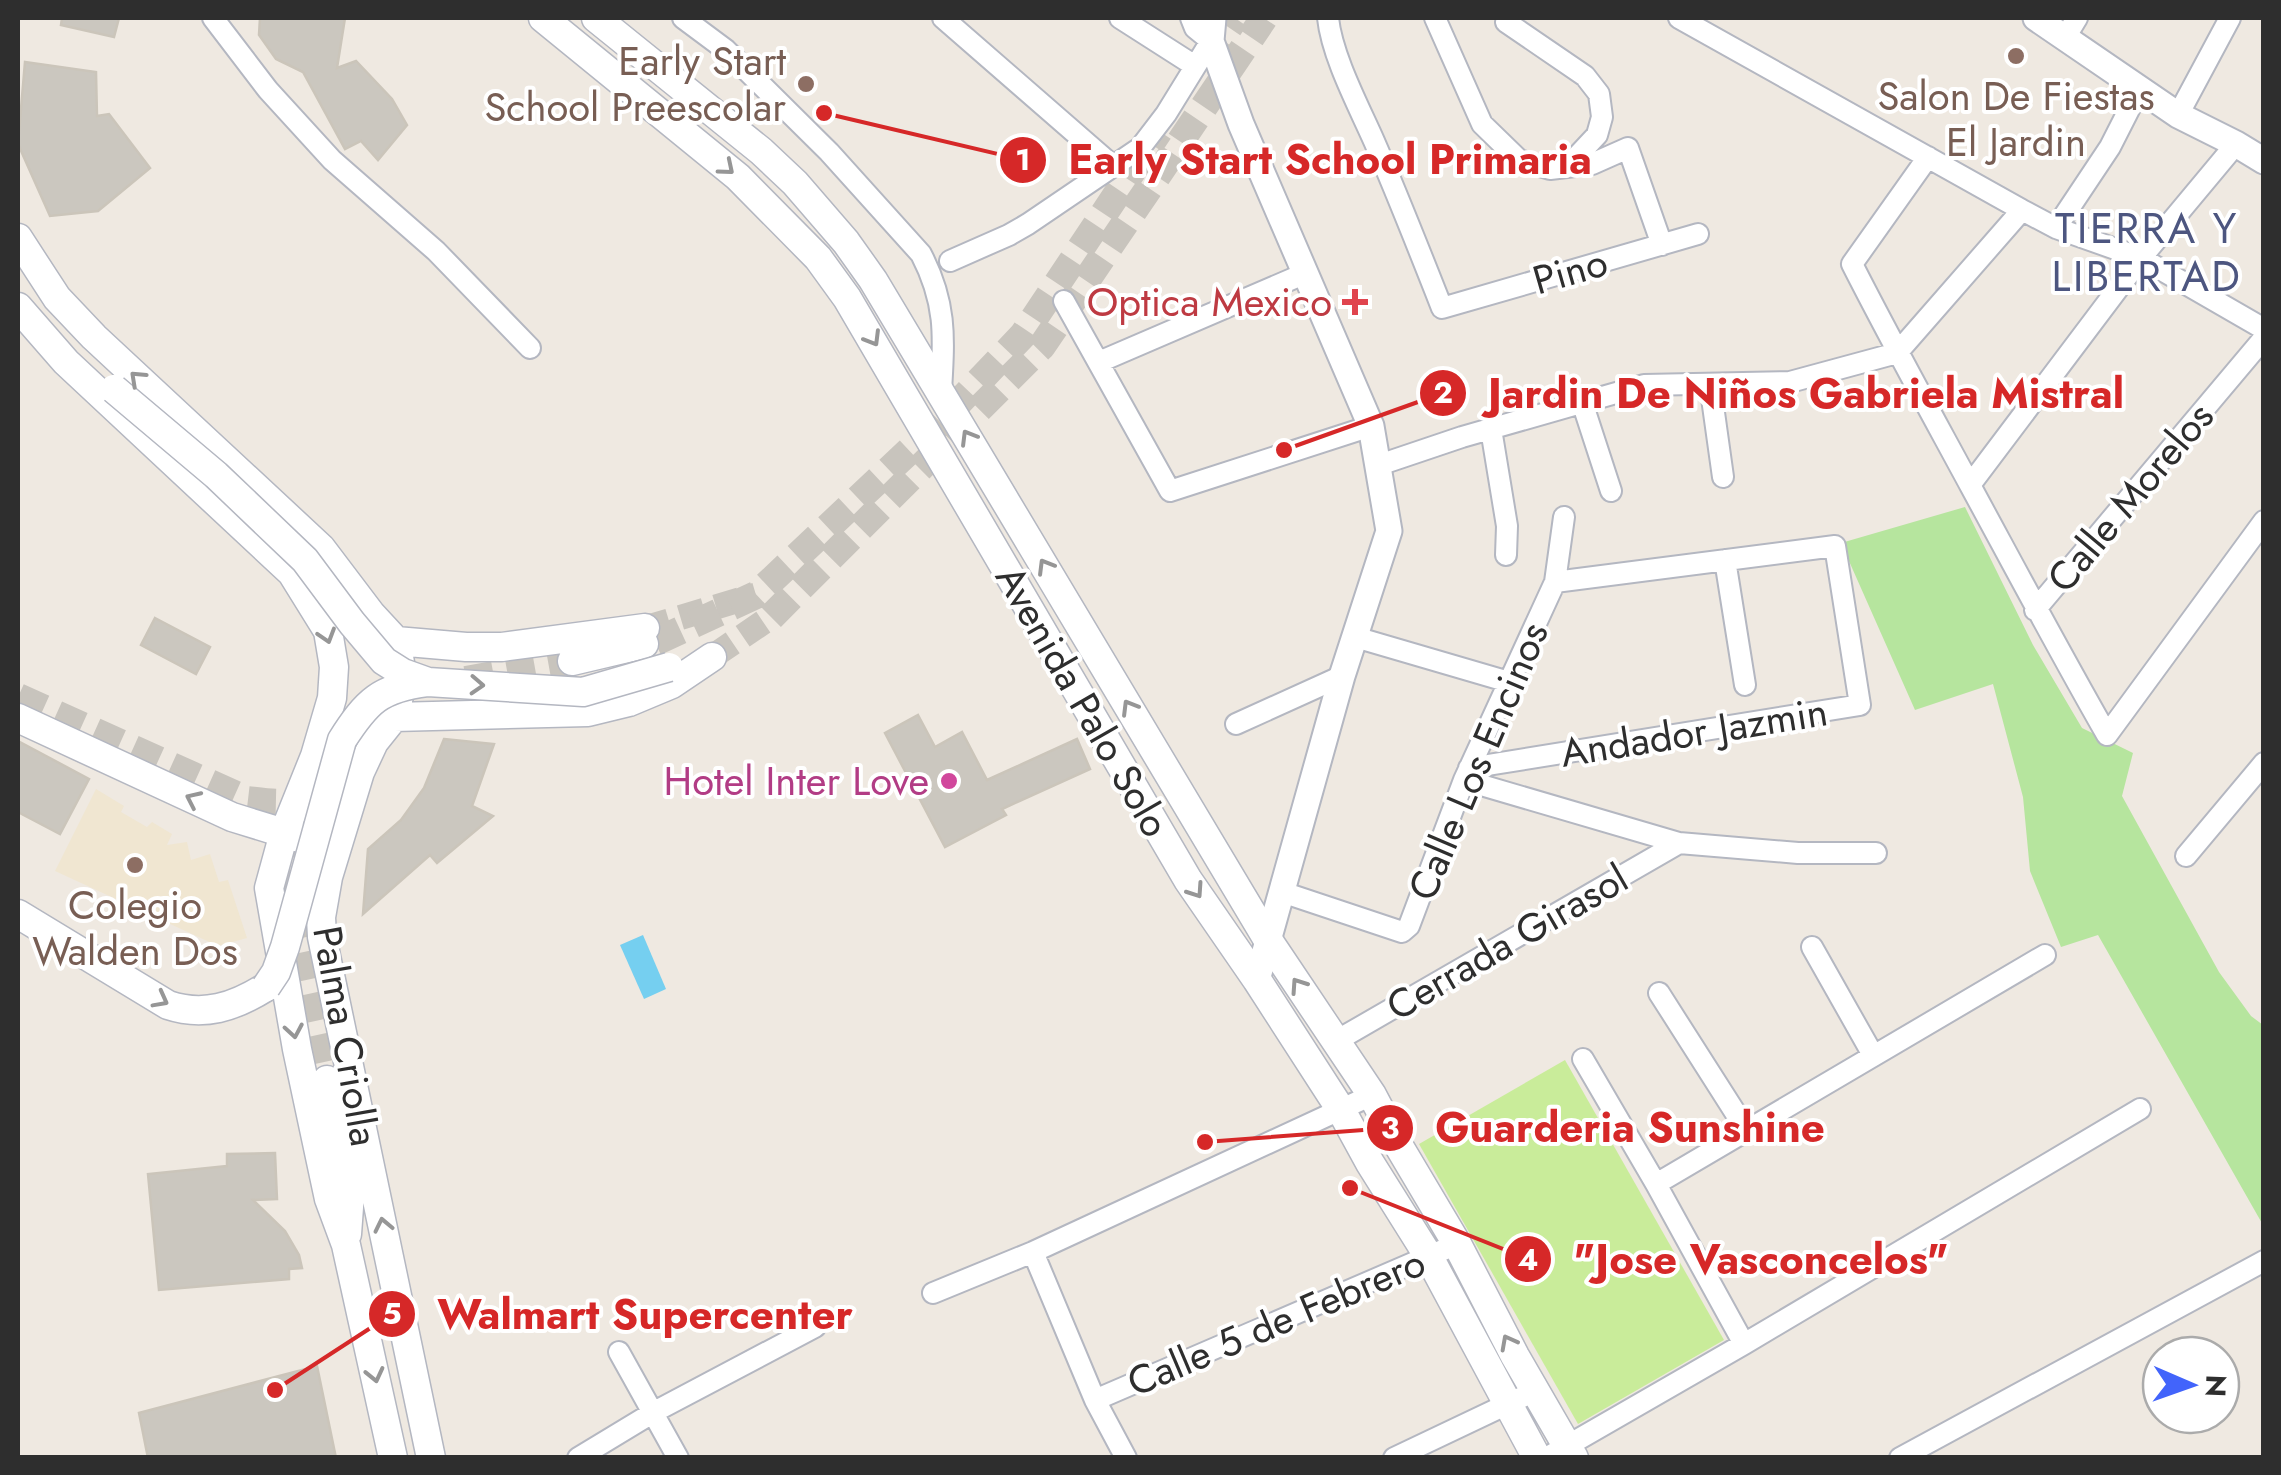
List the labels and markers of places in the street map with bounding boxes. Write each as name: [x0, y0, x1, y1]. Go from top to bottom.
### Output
place label: Early Start School Preescolar: [484, 32, 786, 136]
marker: Salon De Fiestas El Jardin: [2005, 45, 2027, 67]
place label: Salon De Fiestas El Jardin: [1877, 67, 2155, 171]
marker: Early Start School Preescolar: [795, 73, 817, 95]
callout: Early Start School Primaria: [998, 124, 1612, 196]
place label: Optica Mexico: [1087, 273, 1332, 331]
marker: Optica Mexico: [1342, 289, 1368, 315]
callout: Jardin De Niños Gabriela Mistral: [1418, 357, 2144, 429]
place label: Hotel Inter Love: [664, 752, 929, 810]
marker: Hotel Inter Love: [938, 770, 960, 792]
marker: Colegio Walden Dos: [124, 854, 146, 876]
place label: Colegio Walden Dos: [32, 876, 238, 980]
callout: Guarderia Sunshine: [1365, 1092, 1845, 1164]
callout: "Jose Vasconcelos": [1503, 1223, 1968, 1295]
callout: Walmart Supercenter: [367, 1278, 873, 1350]

